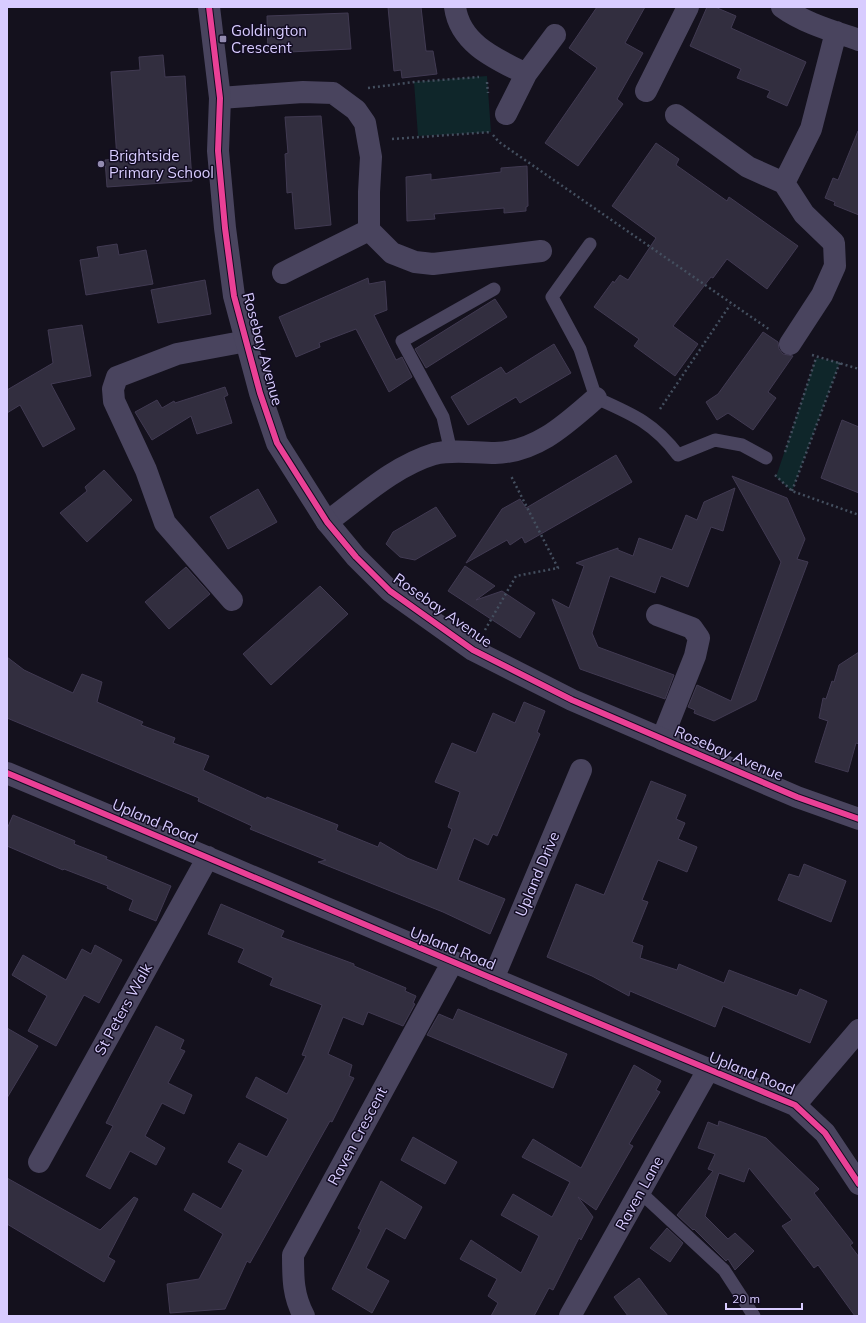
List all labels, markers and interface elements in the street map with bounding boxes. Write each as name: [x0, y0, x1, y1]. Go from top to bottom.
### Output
place label: Goldington Crescent: [231, 21, 307, 57]
marker: Goldington Crescent: [218, 34, 228, 44]
place label: Brightside Primary School: [109, 146, 214, 182]
marker: Brightside Primary School: [96, 159, 106, 169]
street label: Rosebay Avenue: [239, 290, 287, 408]
street label: Rosebay Avenue: [390, 569, 496, 651]
street label: Rosebay Avenue: [672, 722, 786, 784]
street label: Upland Road: [109, 794, 201, 848]
street label: Upland Drive: [511, 829, 563, 919]
street label: Upland Road: [407, 922, 499, 974]
street label: St Peters Walk: [90, 959, 156, 1058]
street label: Upland Road: [706, 1047, 798, 1099]
street label: Raven Crescent: [323, 1084, 391, 1188]
street label: Raven Lane: [611, 1152, 667, 1234]
scale bar: [726, 1285, 802, 1311]
text: 20 m: [732, 1291, 760, 1306]

